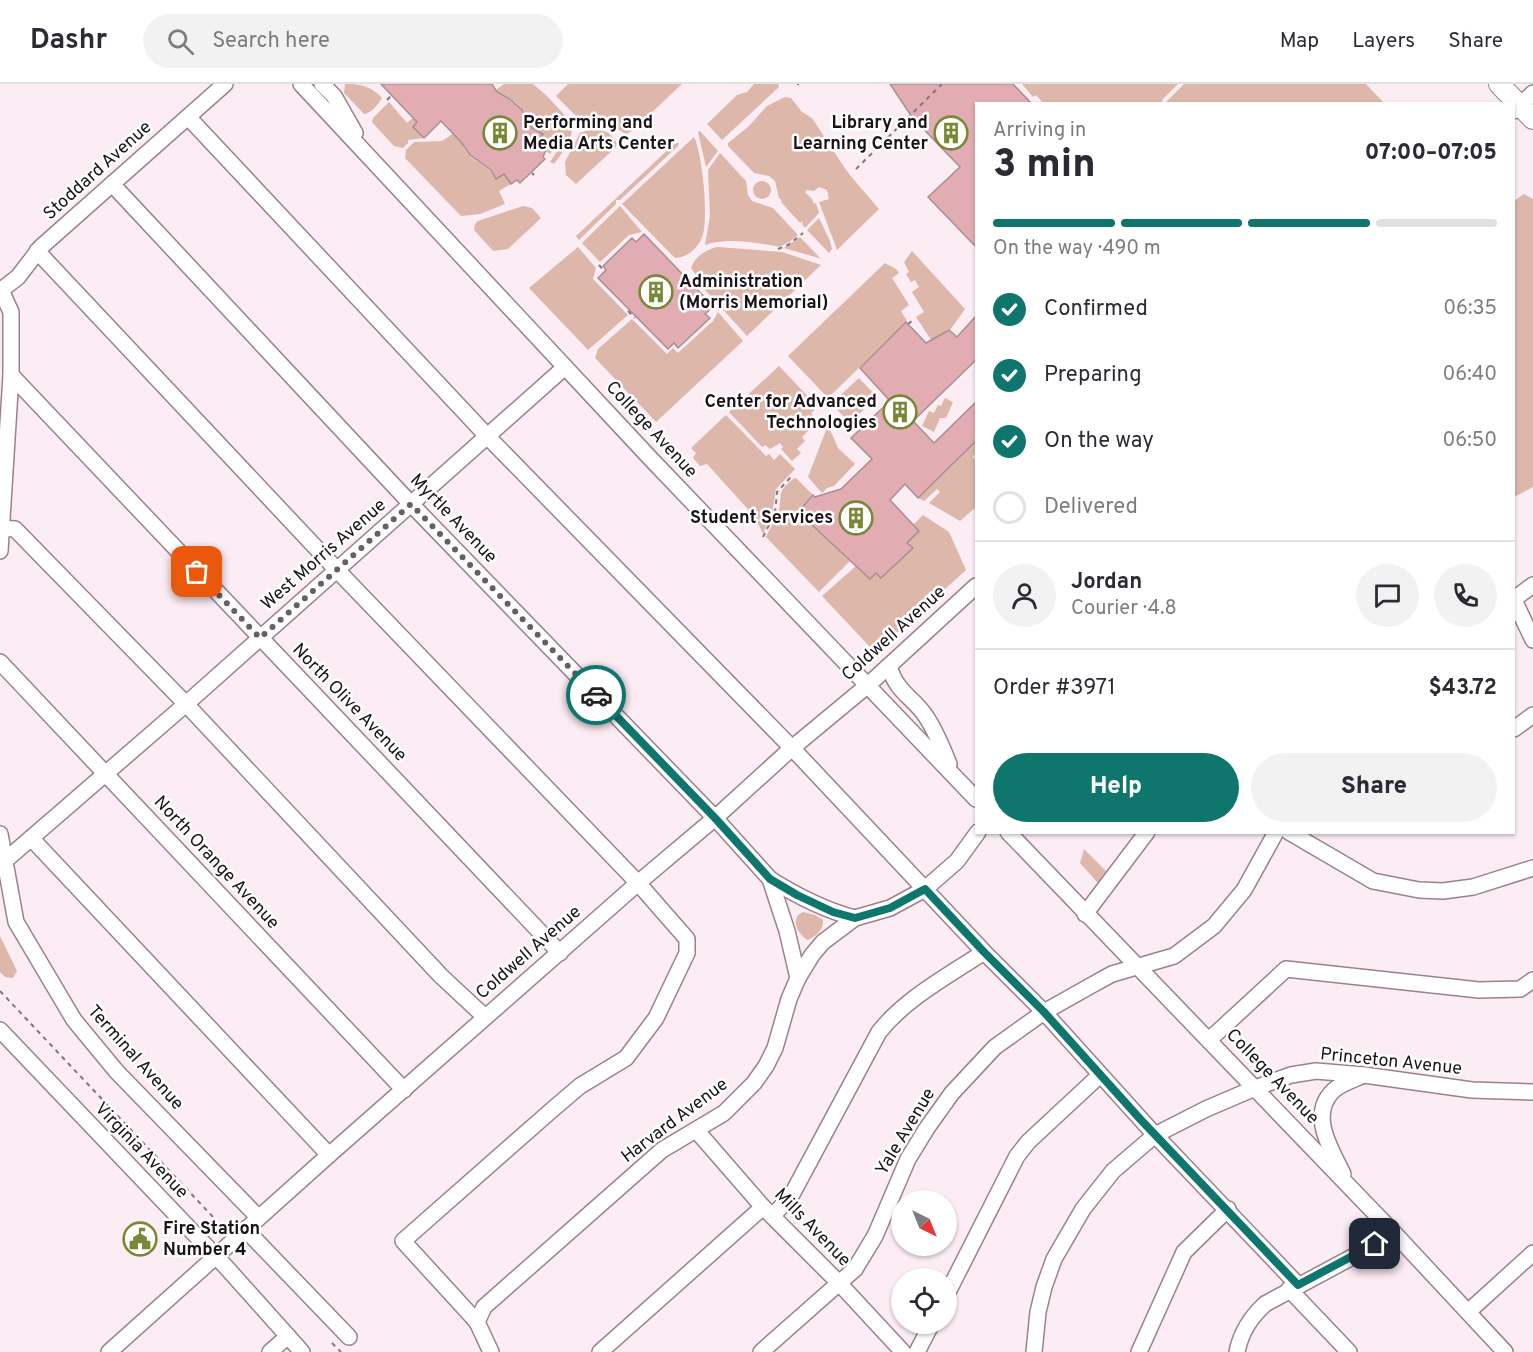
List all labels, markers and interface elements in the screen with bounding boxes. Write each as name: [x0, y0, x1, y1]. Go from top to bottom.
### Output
search box: [143, 14, 563, 68]
text: Dashr: [30, 23, 107, 59]
icon: search: [164, 25, 197, 58]
text: Search here: [212, 28, 330, 55]
text: Map: [1280, 28, 1319, 55]
text: Layers: [1352, 28, 1415, 55]
text: Share: [1448, 28, 1503, 55]
place label: Performing and Media Arts Center: [523, 112, 675, 156]
place label: Library and Learning Center: [793, 112, 928, 156]
building icon: Performing and Media Arts Center: [482, 115, 518, 151]
building icon: Library and Learning Center: [933, 115, 969, 151]
street label: Stoddard Avenue: [39, 116, 157, 226]
text: Arriving in: [993, 118, 1086, 144]
text: 07:00–07:05: [1365, 140, 1497, 167]
text: 3 min: [993, 142, 1096, 191]
text: On the way · 490 m: [993, 236, 1161, 262]
place label: Administration (Morris Memorial): [679, 271, 828, 315]
building icon: Administration (Morris Memorial): [638, 274, 674, 310]
icon: check: [993, 293, 1026, 326]
text: Confirmed: [1044, 296, 1148, 323]
text: 06:35: [1443, 296, 1497, 322]
icon: check: [993, 359, 1026, 392]
text: Preparing: [1044, 362, 1142, 389]
text: 06:40: [1442, 362, 1497, 388]
street label: College Avenue: [600, 377, 702, 483]
place label: Center for Advanced Technologies: [705, 391, 877, 435]
building icon: Center for Advanced Technologies: [882, 394, 918, 430]
icon: check: [993, 425, 1026, 458]
text: On the way: [1044, 428, 1154, 455]
text: 06:50: [1443, 428, 1497, 454]
street label: Myrtle Avenue: [404, 469, 502, 569]
street label: West Morris Avenue: [257, 494, 391, 616]
text: Delivered: [1044, 494, 1138, 521]
building icon: Student Services: [838, 500, 874, 536]
place label: Student Services: [690, 507, 833, 530]
pin: [171, 546, 222, 597]
icon: bag: [180, 555, 213, 588]
button: person: [993, 564, 1056, 627]
button: chat: [1356, 564, 1419, 627]
button: phone: [1434, 564, 1497, 627]
text: Jordan: [1071, 569, 1142, 596]
street label: Coldwell Avenue: [837, 581, 951, 687]
text: Courier · 4.8: [1071, 596, 1177, 622]
street label: North Olive Avenue: [287, 639, 411, 767]
courier: [566, 665, 626, 725]
text: Order #3971: [993, 675, 1116, 702]
text: $43.72: [1429, 675, 1497, 702]
icon: car: [580, 679, 613, 712]
button: Help: [993, 753, 1239, 822]
button: Share: [1251, 753, 1497, 822]
street label: North Orange Avenue: [148, 791, 284, 935]
street label: Coldwell Avenue: [472, 901, 586, 1005]
street label: Terminal Avenue: [82, 1001, 188, 1115]
street label: College Avenue: [1220, 1024, 1324, 1130]
street label: Princeton Avenue: [1319, 1043, 1463, 1081]
street label: Harvard Avenue: [617, 1073, 733, 1169]
street label: Yale Avenue: [871, 1084, 941, 1180]
street label: Virginia Avenue: [89, 1098, 193, 1204]
street label: Mills Avenue: [769, 1184, 855, 1272]
north arrow: [891, 1190, 957, 1256]
map controls: [891, 1190, 957, 1334]
place label: Fire Station Number 4: [163, 1218, 260, 1262]
pin: [1349, 1218, 1400, 1269]
public building icon: Fire Station Number 4: [122, 1221, 158, 1257]
icon: home: [1358, 1227, 1391, 1260]
button: locate: [891, 1268, 957, 1334]

